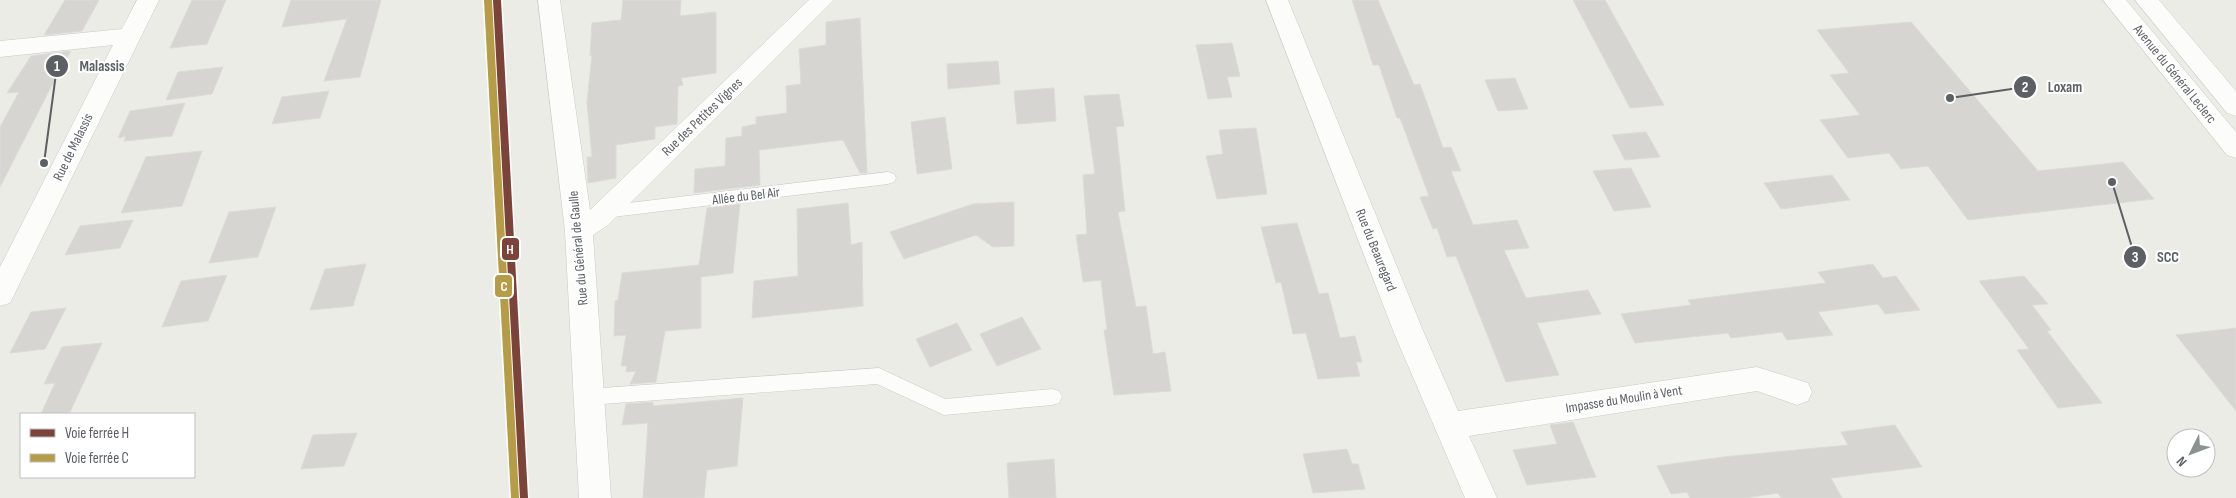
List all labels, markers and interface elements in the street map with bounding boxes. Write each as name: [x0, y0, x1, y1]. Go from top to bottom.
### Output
street label: Avenue du Général Leclerc: [2129, 20, 2220, 127]
callout: Malassis: [45, 51, 135, 81]
text: 1: [54, 57, 60, 76]
text: Malassis: [80, 57, 125, 76]
callout: Loxam: [2013, 72, 2092, 102]
street label: Rue des Petites Vignes: [658, 74, 746, 160]
text: 2: [2022, 78, 2028, 97]
text: Loxam: [2048, 78, 2082, 97]
street label: Rue de Malassis: [49, 110, 97, 184]
street label: Allée du Bel Air: [710, 183, 781, 209]
street label: Rue du Général de Gaulle: [565, 190, 591, 306]
street label: Rue du Beauregard: [1352, 206, 1400, 294]
line badge: H: [501, 237, 520, 261]
text: H: [506, 241, 514, 258]
callout: SCC: [2122, 242, 2189, 272]
text: 3: [2132, 248, 2139, 267]
text: SCC: [2157, 248, 2179, 267]
line badge: C: [494, 274, 513, 298]
text: C: [500, 278, 508, 295]
street label: Impasse du Moulin à Vent: [1564, 381, 1684, 417]
legend: [20, 413, 195, 478]
text: Voie ferrée H: [65, 424, 129, 443]
north arrow: [2166, 428, 2216, 478]
text: Voie ferrée C: [65, 449, 129, 468]
text: N: [2173, 453, 2191, 470]

